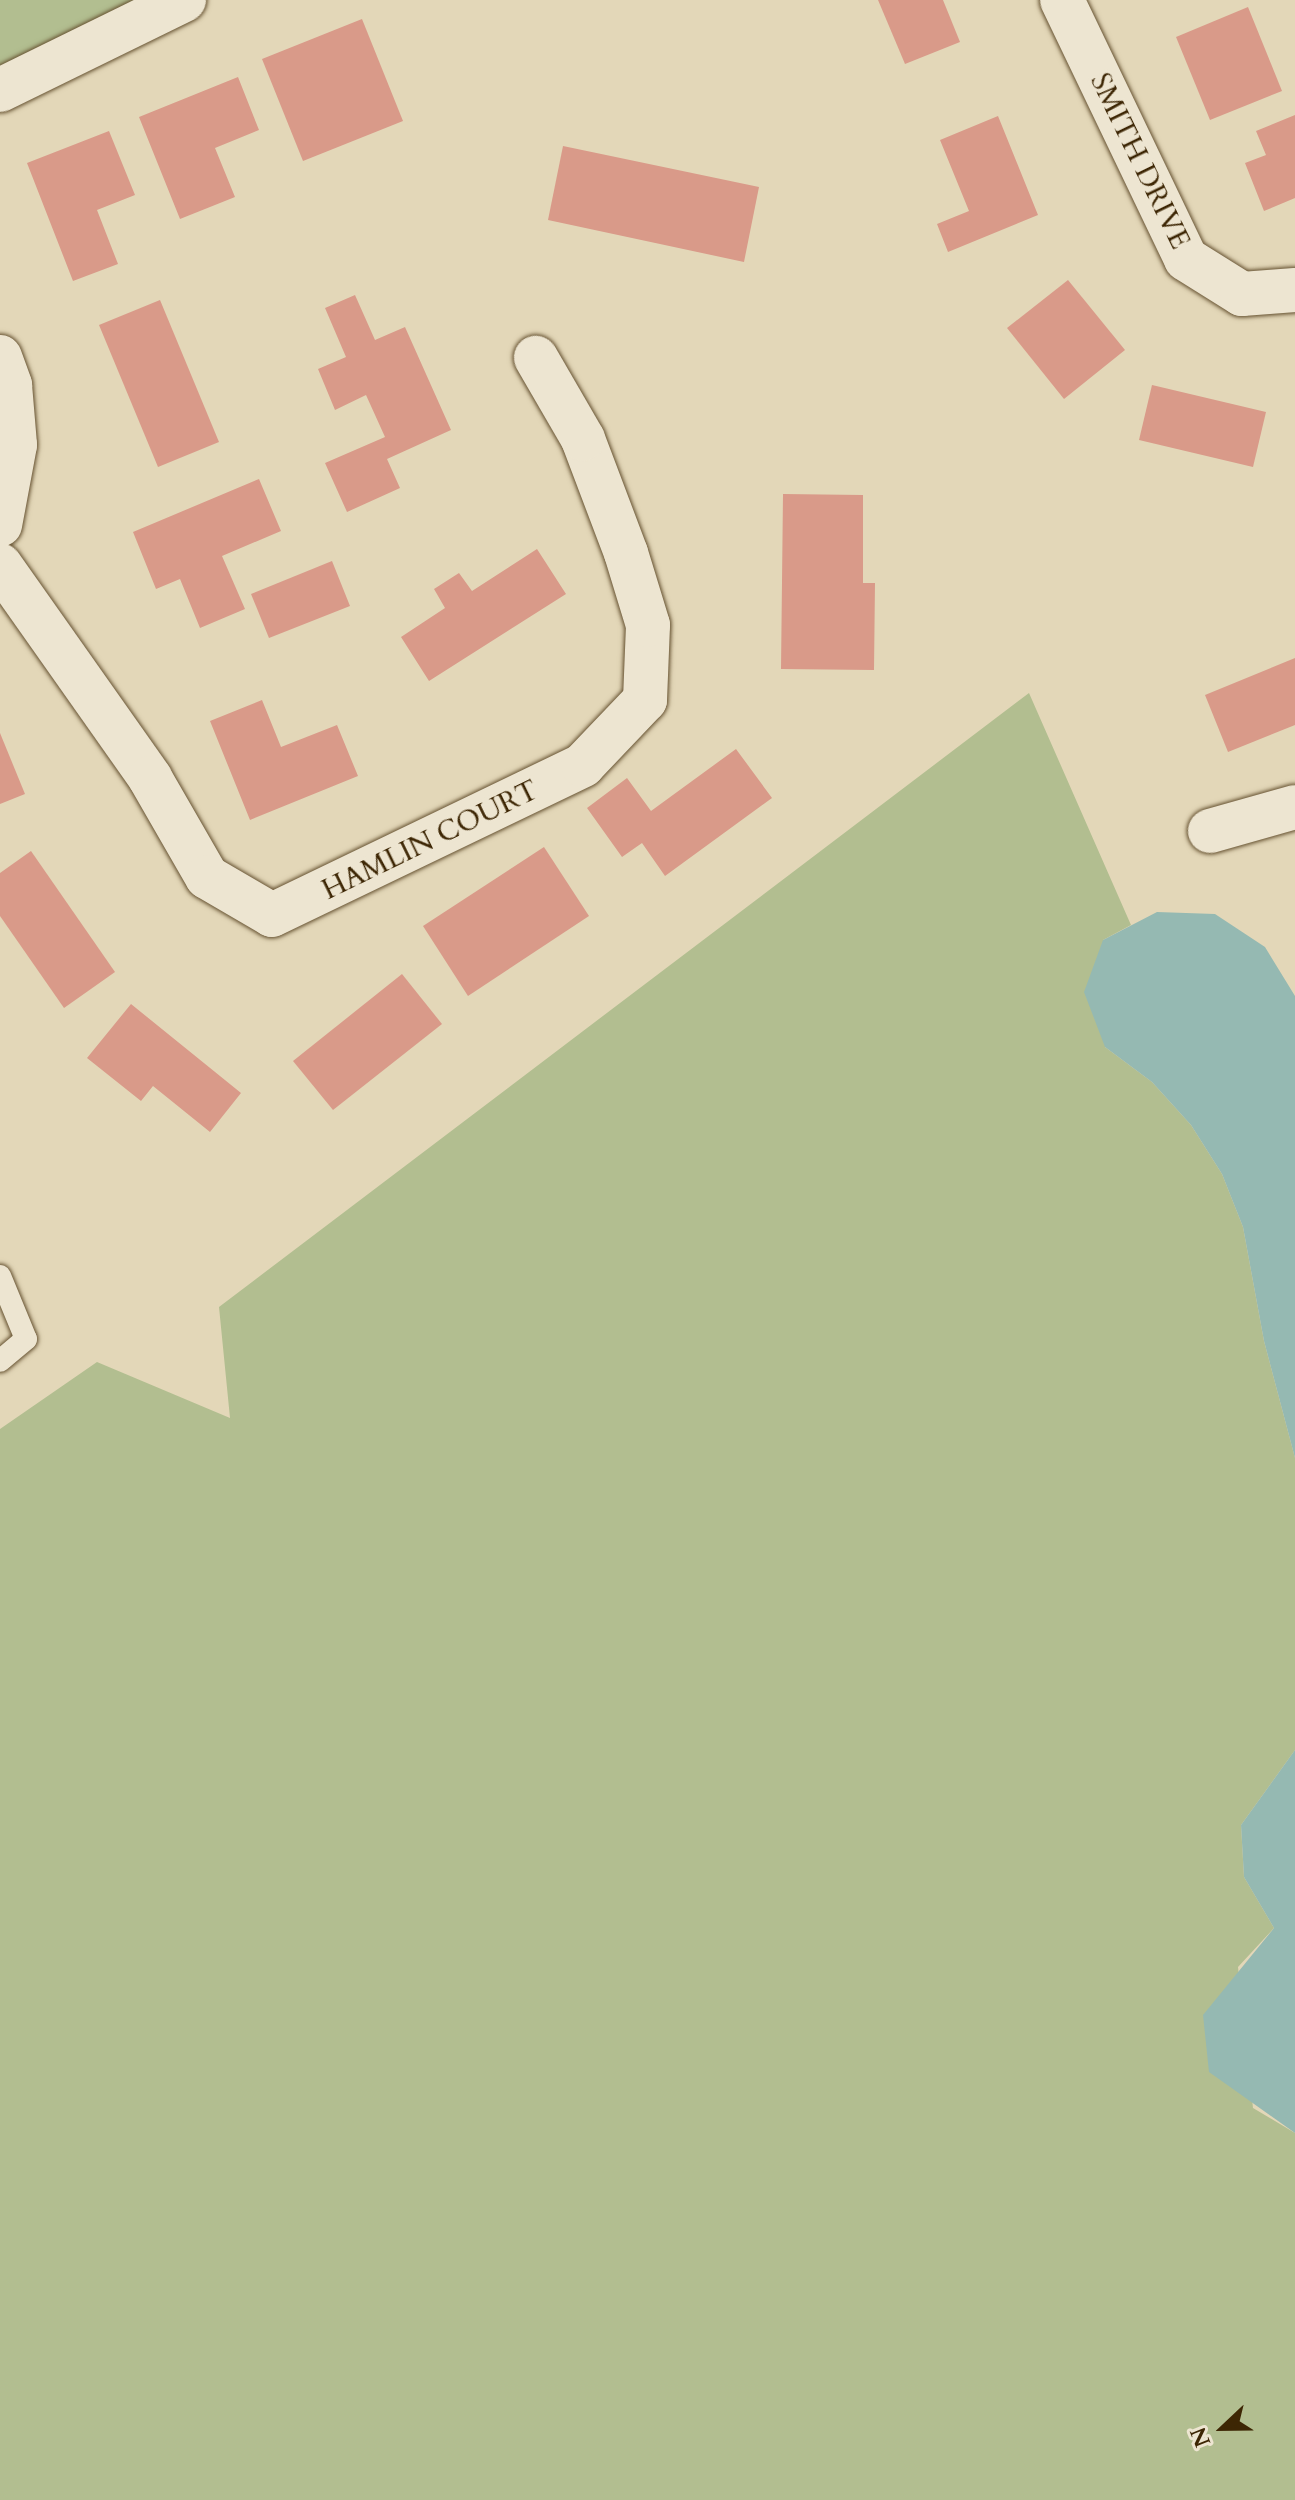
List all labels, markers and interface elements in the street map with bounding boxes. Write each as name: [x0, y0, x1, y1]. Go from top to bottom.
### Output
street label: SMITH DRIVE: [1083, 68, 1197, 254]
street label: HAMLIN COURT: [317, 773, 543, 907]
north arrow: [1183, 2388, 1263, 2468]
text: N: [1183, 2423, 1218, 2451]

